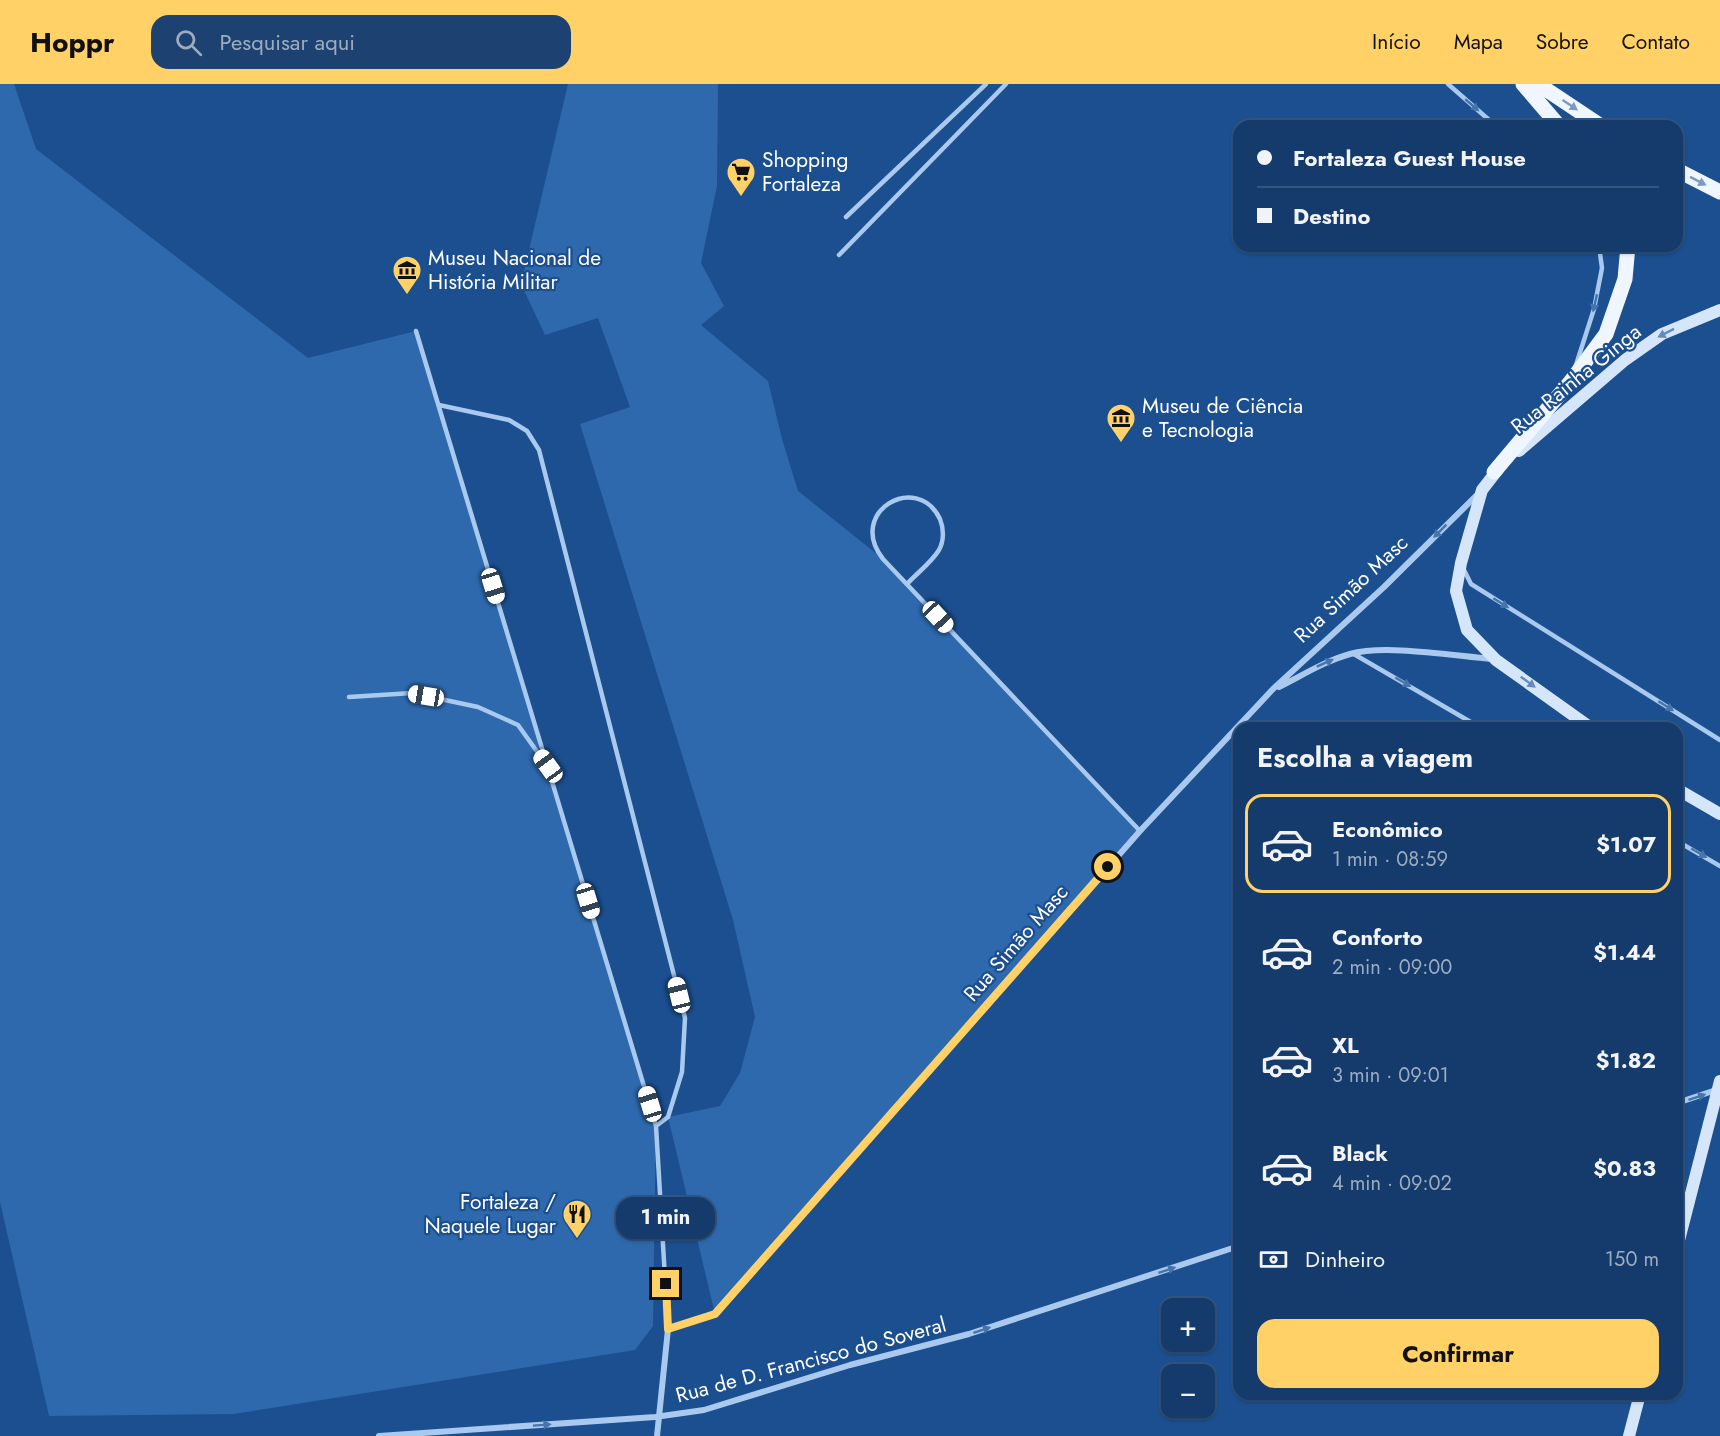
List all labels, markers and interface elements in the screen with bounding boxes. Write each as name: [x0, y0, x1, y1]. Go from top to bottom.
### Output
search box: [151, 15, 571, 69]
text: Hoppr: [30, 22, 115, 63]
icon: search: [172, 26, 205, 59]
text: Pesquisar aqui: [220, 26, 355, 58]
text: Início: [1372, 27, 1421, 57]
text: Mapa: [1454, 27, 1503, 57]
text: Sobre: [1536, 27, 1588, 57]
text: Contato: [1621, 27, 1690, 57]
one-way arrow: [1464, 98, 1479, 111]
one-way arrow: [1562, 99, 1578, 110]
text: Fortaleza Guest House: [1293, 142, 1526, 174]
place label: Shopping Fortaleza: [762, 145, 848, 199]
supermarket icon: Shopping Fortaleza: [725, 156, 757, 198]
one-way arrow: [1690, 177, 1707, 186]
text: Destino: [1293, 200, 1370, 232]
place label: Museu Nacional de História Militar: [428, 243, 601, 297]
museum icon: Museu Nacional de História Militar: [391, 254, 423, 296]
one-way arrow: [1589, 294, 1599, 313]
street label: Rua Rainha Ginga: [1504, 317, 1648, 441]
one-way arrow: [1658, 328, 1675, 338]
place label: Museu de Ciência e Tecnologia: [1142, 391, 1303, 445]
museum icon: Museu de Ciência e Tecnologia: [1105, 402, 1137, 444]
one-way arrow: [1434, 523, 1448, 537]
street label: Rua Simão Masc: [1287, 528, 1415, 650]
car: [479, 566, 507, 606]
one-way arrow: [1493, 597, 1509, 608]
car: [919, 598, 957, 636]
one-way arrow: [1317, 658, 1335, 668]
one-way arrow: [1521, 676, 1536, 688]
one-way arrow: [1395, 677, 1411, 688]
car: [407, 684, 445, 708]
one-way arrow: [1658, 701, 1674, 712]
text: Escolha a viagem: [1257, 738, 1473, 777]
car: [530, 746, 566, 786]
text: Econômico: [1332, 813, 1443, 845]
icon: car: [1260, 817, 1314, 871]
text: $1.07: [1596, 828, 1656, 860]
text: 1 min · 08:59: [1332, 845, 1448, 874]
one-way arrow: [1690, 848, 1707, 858]
route start: [1094, 853, 1121, 880]
street label: Rua Simão Masc: [957, 878, 1075, 1008]
car: [574, 881, 602, 921]
text: Conforto: [1332, 921, 1423, 953]
icon: car: [1260, 925, 1314, 979]
text: $1.44: [1593, 936, 1656, 968]
text: 2 min · 09:00: [1332, 953, 1452, 982]
car: [666, 975, 692, 1015]
text: XL: [1332, 1029, 1359, 1061]
icon: car: [1260, 1033, 1314, 1087]
text: $1.82: [1596, 1044, 1656, 1076]
text: 3 min · 09:01: [1332, 1061, 1449, 1090]
car: [636, 1084, 664, 1124]
one-way arrow: [1688, 1091, 1706, 1101]
text: Black: [1332, 1137, 1388, 1169]
icon: car: [1260, 1141, 1314, 1195]
text: $0.83: [1593, 1152, 1656, 1184]
text: 4 min · 09:02: [1332, 1169, 1452, 1198]
place label: Fortaleza / Naquele Lugar: [425, 1187, 557, 1241]
callout: 1 min: [616, 1197, 716, 1239]
restaurant icon: Fortaleza / Naquele Lugar: [561, 1198, 593, 1240]
text: 1 min: [641, 1203, 690, 1232]
icon: cash: [1257, 1243, 1290, 1276]
text: Dinheiro: [1305, 1243, 1385, 1275]
text: 150 m: [1605, 1245, 1659, 1274]
one-way arrow: [1159, 1264, 1177, 1274]
route end: [652, 1270, 679, 1297]
map controls: [1161, 1298, 1215, 1418]
button: +: [1161, 1298, 1215, 1352]
street label: Rua de D. Francisco do Soveral: [672, 1309, 950, 1411]
button: Confirmar: [1257, 1319, 1659, 1388]
one-way arrow: [973, 1325, 991, 1334]
button: −: [1161, 1364, 1215, 1418]
one-way arrow: [532, 1420, 551, 1429]

